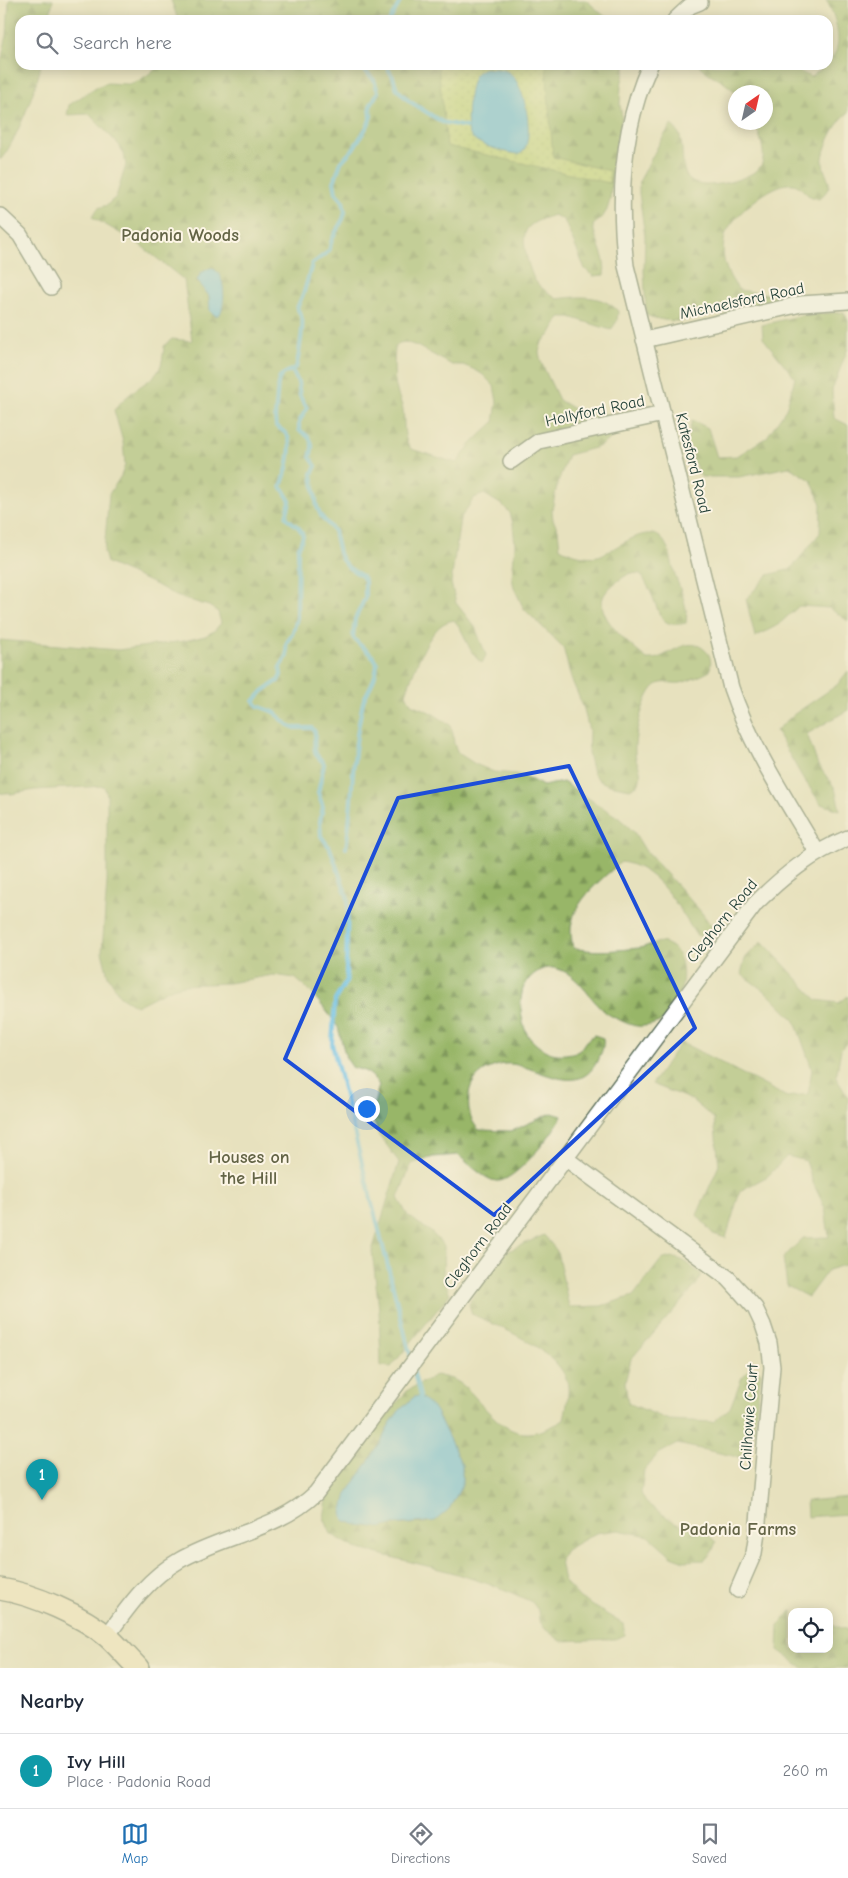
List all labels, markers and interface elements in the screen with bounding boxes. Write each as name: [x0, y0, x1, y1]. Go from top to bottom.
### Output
search box: [15, 15, 833, 70]
icon: search: [33, 29, 61, 57]
text: Search here: [73, 32, 172, 54]
north arrow: [728, 85, 773, 130]
district label: Padonia Woods: [121, 225, 239, 246]
street label: Michaelsford Road: [678, 279, 806, 323]
street label: Hollyford Road: [544, 392, 646, 430]
street label: Katesford Road: [672, 411, 714, 515]
street label: Cleghorn Road: [683, 876, 761, 966]
your location: [354, 1096, 380, 1122]
district label: Houses on the Hill: [208, 1147, 290, 1189]
street label: Cleghorn Road: [440, 1200, 516, 1292]
street label: Chilhowie Court: [736, 1363, 762, 1471]
pin: 1: [26, 1459, 58, 1500]
district label: Padonia Farms: [680, 1519, 797, 1540]
map controls: [788, 1608, 833, 1653]
button: locate: [788, 1608, 833, 1653]
text: Nearby: [20, 1689, 84, 1713]
text: Ivy Hill: [67, 1751, 125, 1773]
text: 1: [33, 1762, 39, 1780]
text: 260 m: [783, 1762, 828, 1780]
text: Place · Padonia Road: [67, 1773, 211, 1791]
tab: Map: [121, 1820, 149, 1867]
tab: Directions: [391, 1820, 450, 1867]
tab: Saved: [692, 1820, 727, 1867]

